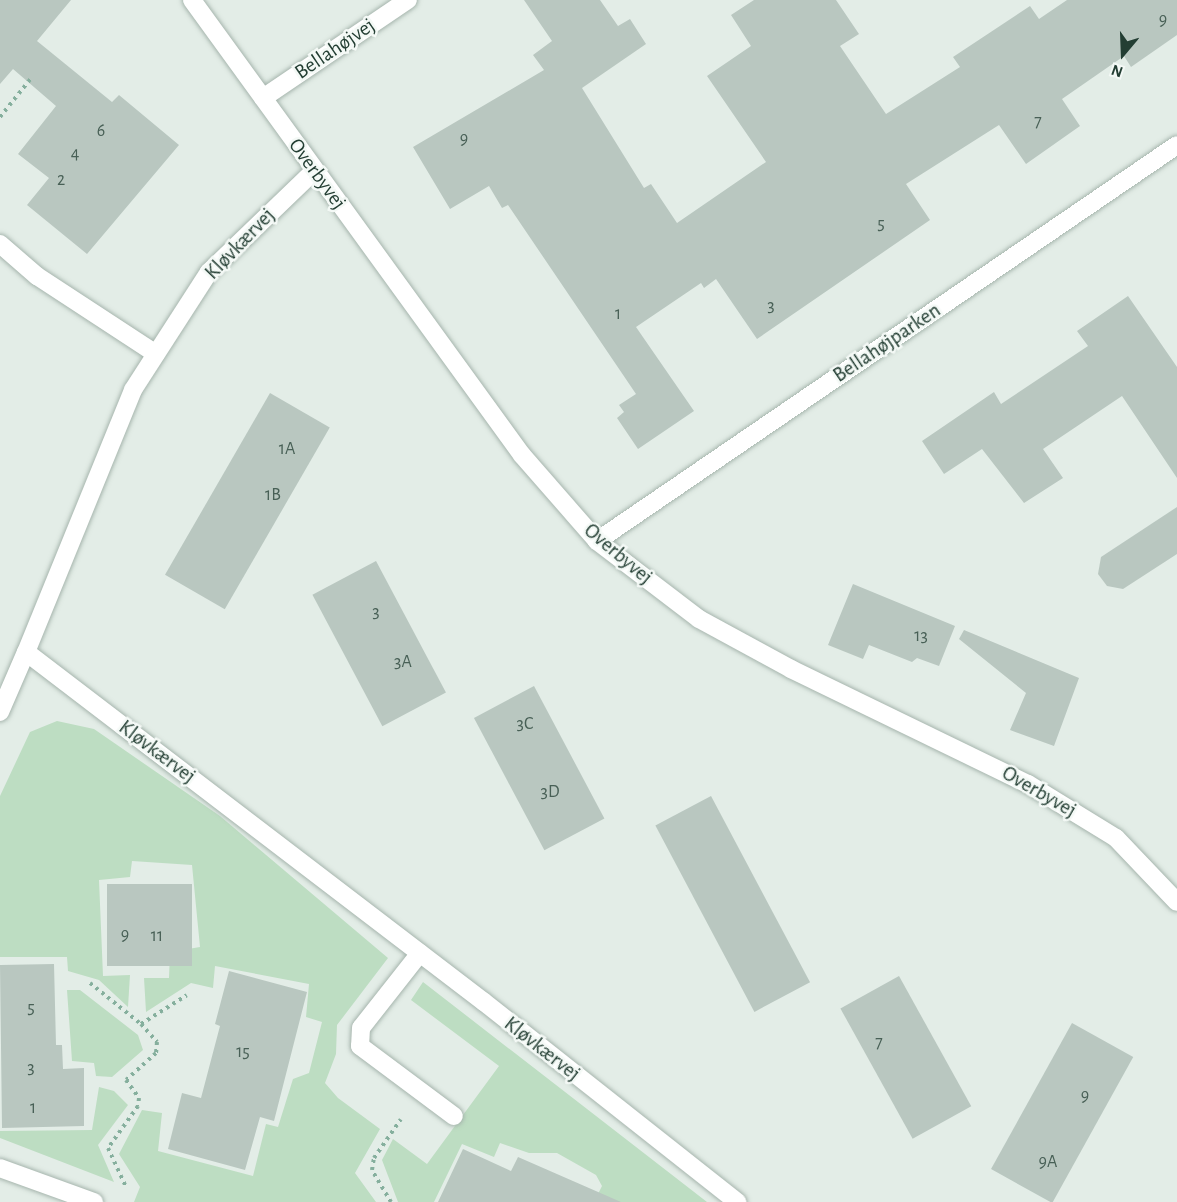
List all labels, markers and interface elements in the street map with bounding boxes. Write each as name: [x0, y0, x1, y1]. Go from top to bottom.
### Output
house number: 9: [1159, 9, 1167, 31]
street label: Bellahøjvej: [290, 13, 380, 85]
north arrow: [1093, 24, 1153, 84]
text: N: [1109, 62, 1125, 80]
house number: 7: [1034, 111, 1042, 133]
house number: 6: [97, 120, 105, 142]
house number: 9: [460, 128, 468, 150]
street label: Overbyvej: [283, 134, 351, 214]
house number: 4: [71, 143, 79, 165]
house number: 2: [57, 169, 65, 191]
street label: Kløvkærvej: [200, 203, 280, 285]
house number: 5: [877, 213, 885, 235]
house number: 3: [767, 295, 775, 317]
street label: Bellahøjparken: [828, 298, 946, 388]
house number: 1: [615, 303, 621, 325]
house number: 1A: [279, 438, 295, 460]
house number: 1B: [265, 484, 281, 506]
street label: Overbyvej: [579, 518, 657, 590]
house number: 3: [372, 601, 380, 623]
house number: 13: [914, 625, 928, 647]
house number: 3A: [394, 651, 412, 673]
house number: 3C: [517, 713, 533, 735]
street label: Kløvkærvej: [114, 715, 200, 789]
street label: Overbyvej: [997, 761, 1081, 823]
house number: 3D: [540, 781, 560, 803]
house number: 9: [121, 924, 129, 946]
house number: 11: [151, 925, 163, 947]
house number: 5: [27, 997, 35, 1019]
street label: Kløvkærvej: [499, 1011, 585, 1087]
house number: 7: [875, 1032, 883, 1054]
house number: 15: [236, 1041, 250, 1063]
house number: 3: [27, 1057, 35, 1079]
house number: 9: [1081, 1085, 1089, 1107]
house number: 1: [30, 1097, 36, 1119]
house number: 9A: [1039, 1151, 1057, 1173]

